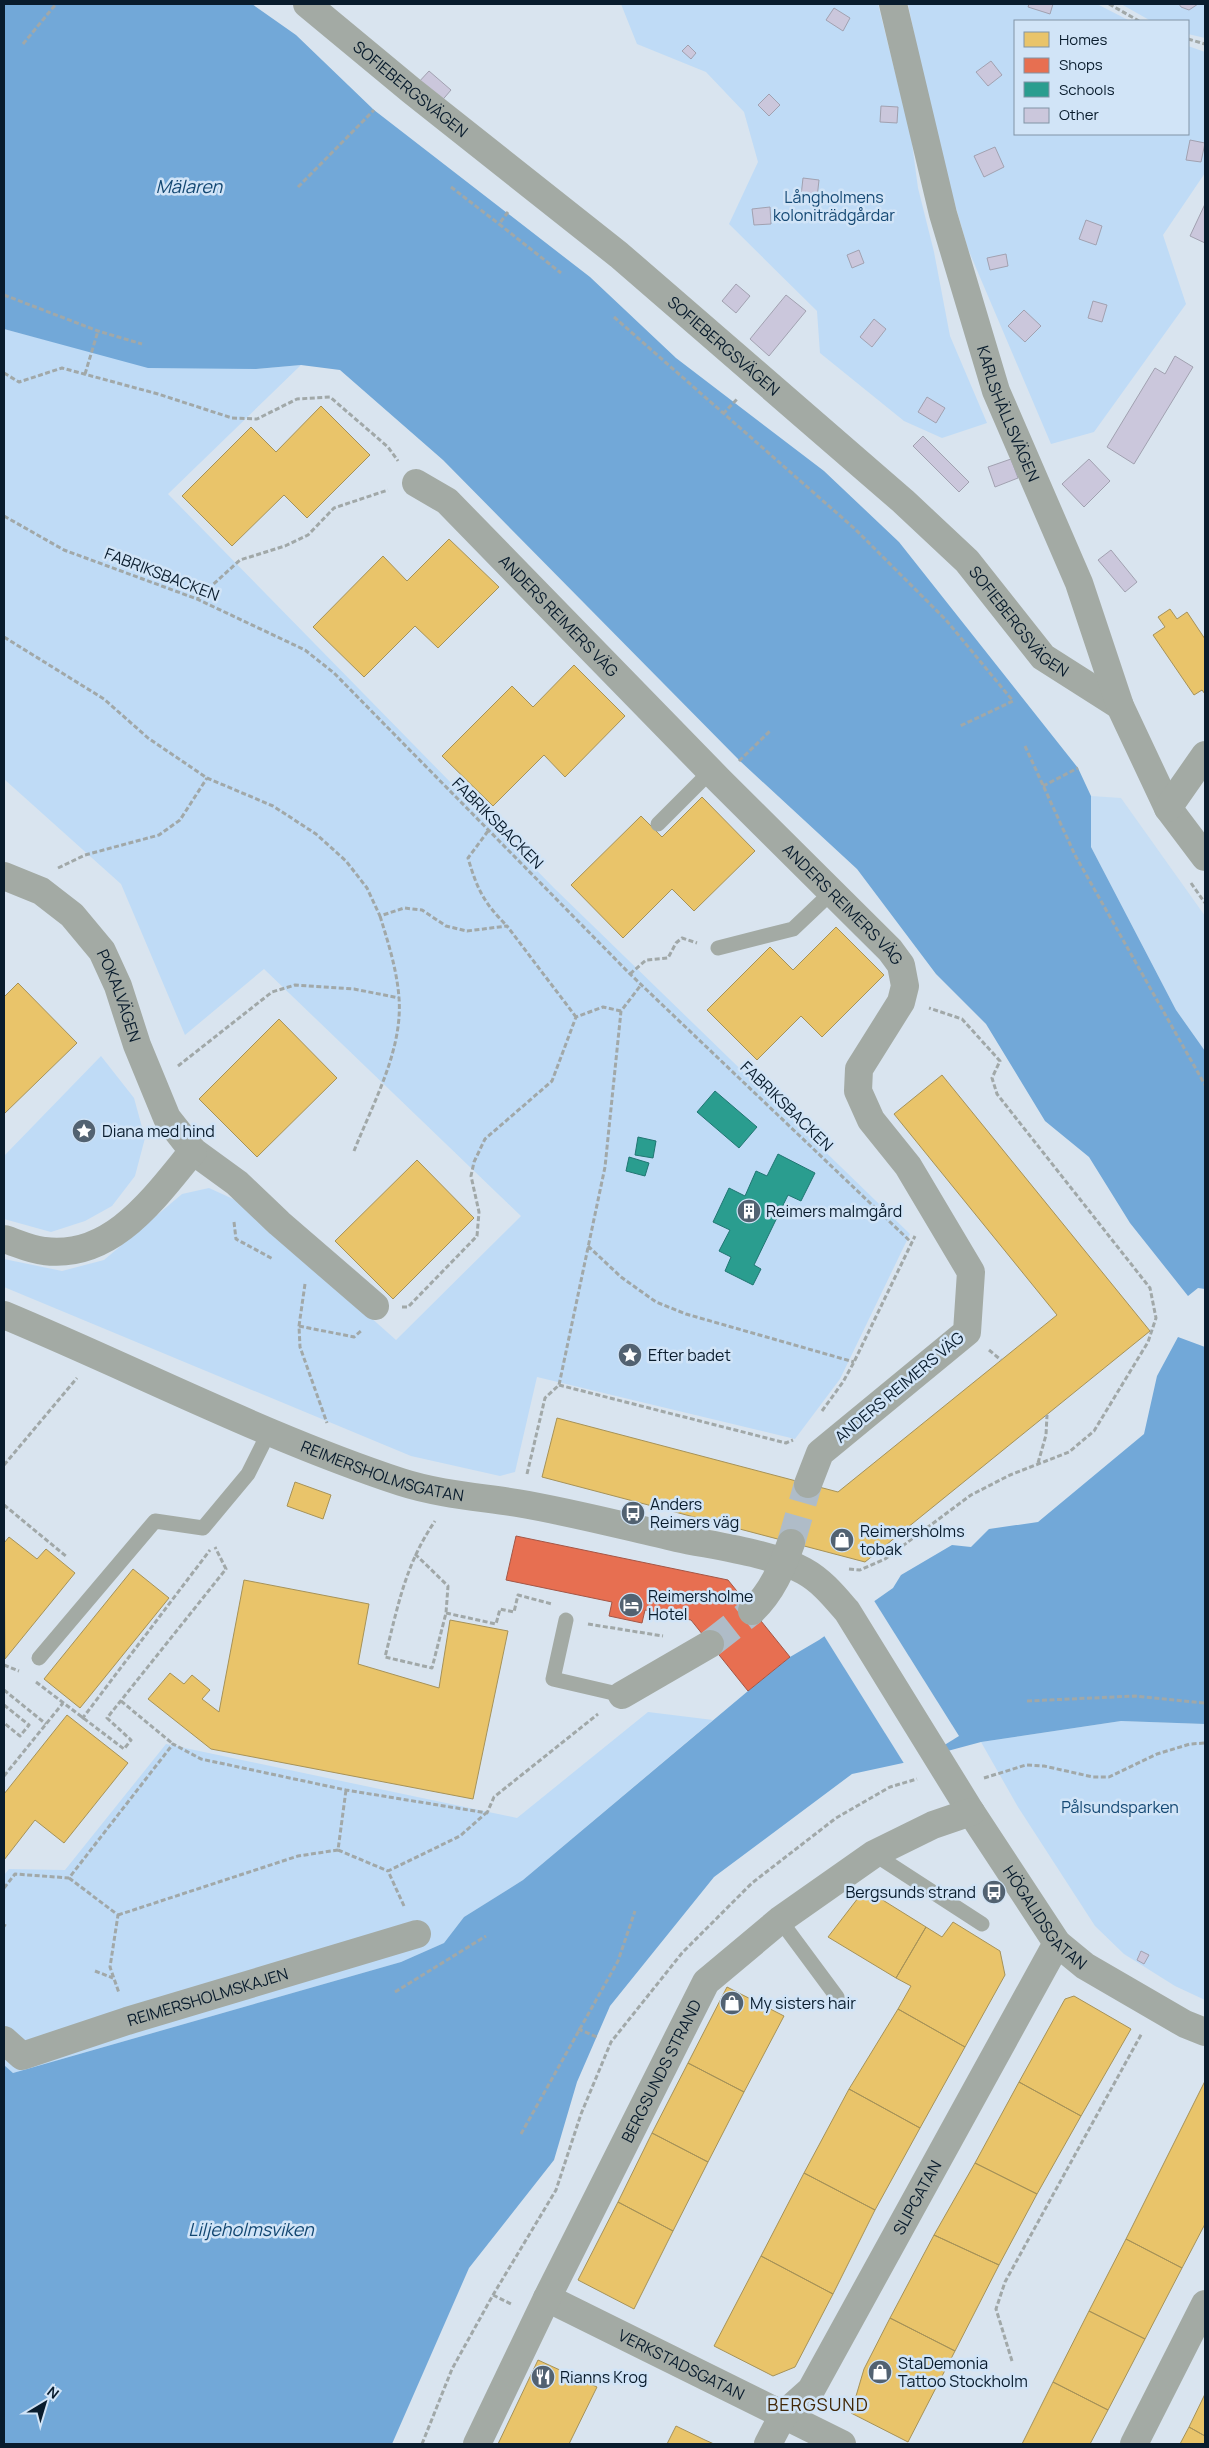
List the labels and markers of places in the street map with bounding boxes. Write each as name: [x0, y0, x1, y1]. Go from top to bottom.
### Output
place icon: Diana med hind: [71, 1118, 97, 1144]
place label: Diana med hind: [102, 1120, 215, 1142]
building icon: Reimers malmgård: [736, 1198, 762, 1224]
place label: Reimers malmgård: [766, 1200, 902, 1222]
place icon: Efter badet: [617, 1342, 643, 1368]
place label: Efter badet: [648, 1344, 731, 1366]
place label: Anders Reimers väg: [650, 1493, 739, 1533]
bus stop icon: Anders Reimers väg: [620, 1500, 646, 1526]
place label: Reimersholms tobak: [860, 1520, 965, 1560]
shop icon: Reimersholms tobak: [829, 1527, 855, 1553]
place label: Reimersholme Hotel: [648, 1585, 753, 1625]
hotel icon: Reimersholme Hotel: [618, 1592, 644, 1618]
bus stop icon: Bergsunds strand: [981, 1879, 1007, 1905]
place label: Bergsunds strand: [845, 1881, 976, 1903]
shop icon: My sisters hair: [719, 1990, 745, 2016]
place label: My sisters hair: [750, 1992, 856, 2014]
place label: StaDemonia Tattoo Stockholm: [898, 2352, 1028, 2392]
shop icon: StaDemonia Tattoo Stockholm: [867, 2359, 893, 2385]
restaurant icon: Rianns Krog: [530, 2364, 556, 2390]
place label: Rianns Krog: [560, 2366, 647, 2388]

